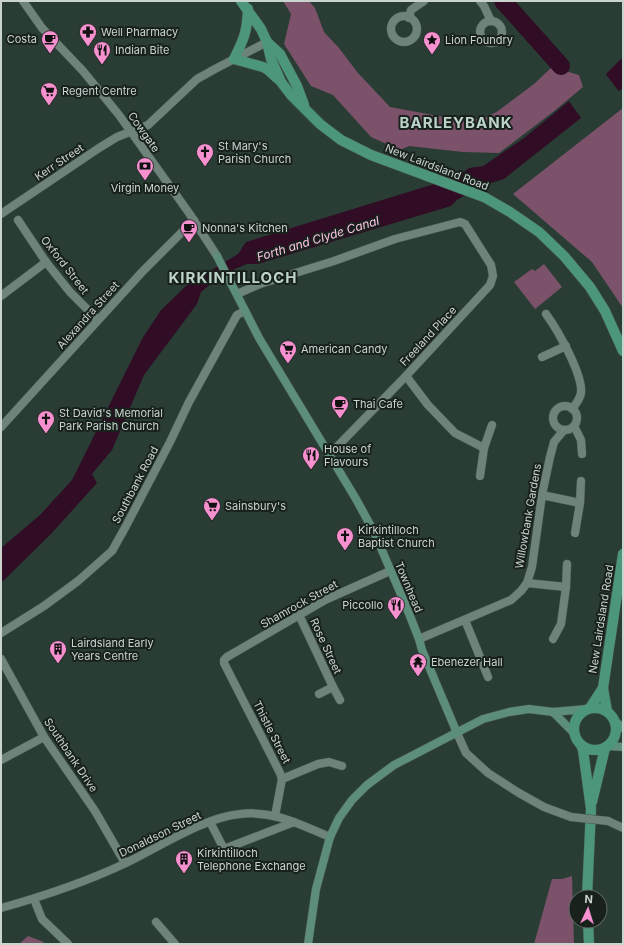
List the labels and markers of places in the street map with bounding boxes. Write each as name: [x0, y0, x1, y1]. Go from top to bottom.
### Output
pharmacy icon: Well Pharmacy: [78, 22, 98, 47]
place label: Well Pharmacy: [101, 25, 178, 39]
cafe icon: Costa: [40, 29, 60, 54]
place icon: Lion Foundry: [422, 30, 442, 55]
place label: Costa: [7, 32, 37, 46]
place label: Lion Foundry: [445, 33, 513, 47]
restaurant icon: Indian Bite: [92, 40, 112, 65]
place label: Indian Bite: [115, 43, 169, 57]
supermarket icon: Regent Centre: [39, 81, 59, 106]
place label: Regent Centre: [62, 84, 137, 98]
place label: St Mary's Parish Church: [218, 139, 291, 166]
church icon: St Mary's Parish Church: [195, 142, 215, 167]
bank icon: Virgin Money: [135, 156, 155, 181]
place label: Virgin Money: [111, 181, 179, 195]
cafe icon: Nonna's Kitchen: [179, 218, 199, 243]
place label: Nonna's Kitchen: [202, 221, 288, 235]
supermarket icon: American Candy: [278, 339, 298, 364]
place label: American Candy: [301, 342, 387, 356]
cafe icon: Thai Cafe: [330, 394, 350, 419]
place label: Thai Cafe: [353, 397, 403, 411]
place label: St David's Memorial Park Parish Church: [59, 406, 163, 433]
church icon: St David's Memorial Park Parish Church: [36, 409, 56, 434]
place label: House of Flavours: [324, 442, 371, 469]
restaurant icon: House of Flavours: [301, 445, 321, 470]
supermarket icon: Sainsbury's: [202, 496, 222, 521]
place label: Sainsbury's: [225, 499, 286, 513]
place label: Kirkintilloch Baptist Church: [358, 523, 435, 550]
church icon: Kirkintilloch Baptist Church: [335, 526, 355, 551]
restaurant icon: Piccollo: [386, 595, 406, 620]
place label: Piccollo: [342, 598, 383, 612]
place label: Lairdsland Early Years Centre: [71, 636, 154, 663]
building icon: Lairdsland Early Years Centre: [48, 639, 68, 664]
temple icon: Ebenezer Hall: [408, 652, 428, 677]
place label: Ebenezer Hall: [431, 655, 503, 669]
place label: Kirkintilloch Telephone Exchange: [197, 846, 306, 873]
building icon: Kirkintilloch Telephone Exchange: [174, 849, 194, 874]

